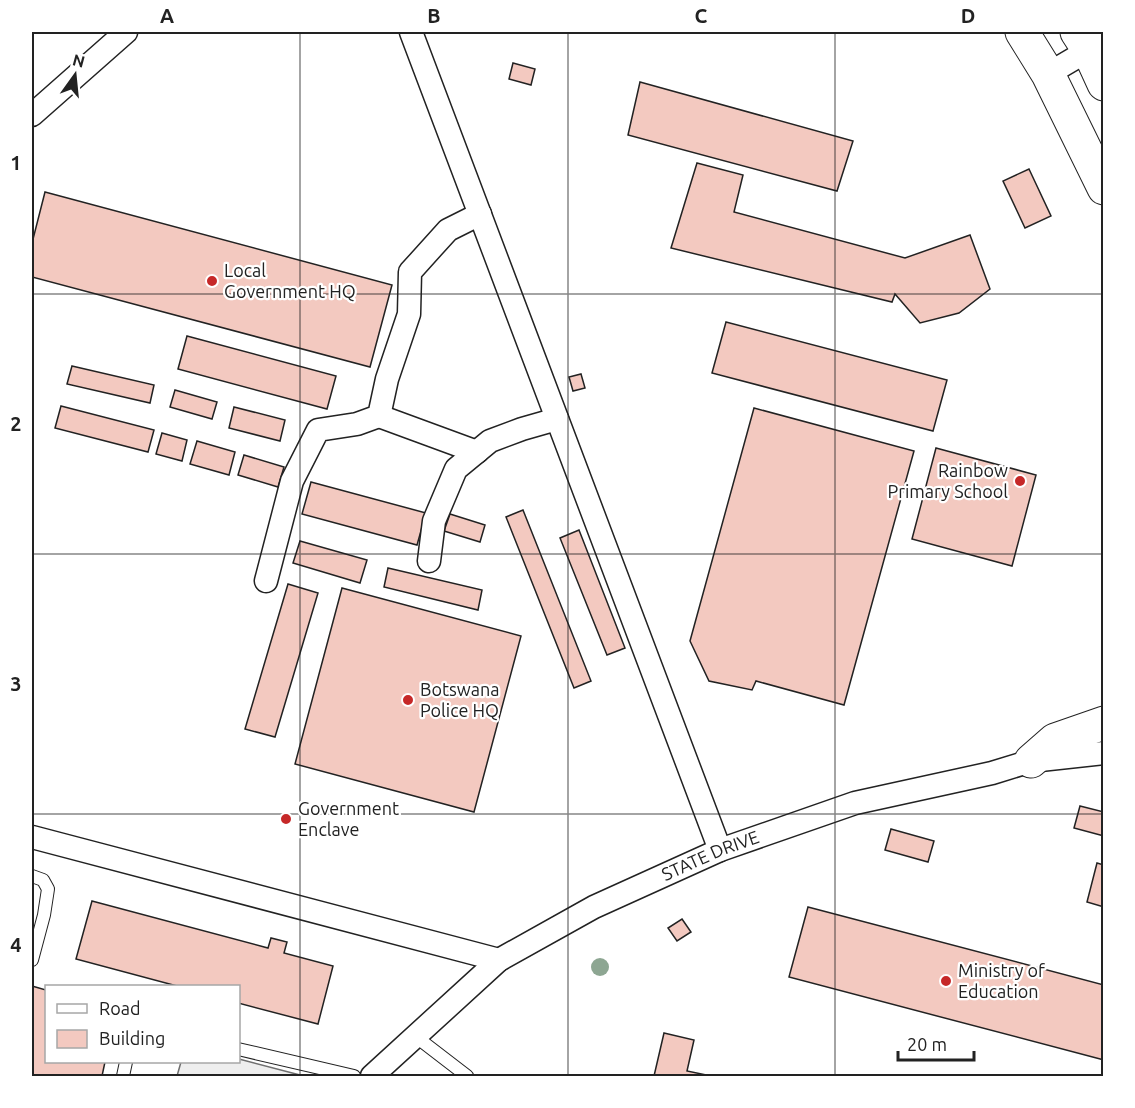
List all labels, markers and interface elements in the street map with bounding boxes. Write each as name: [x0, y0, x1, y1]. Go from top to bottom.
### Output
text: A: [160, 4, 174, 27]
text: B: [427, 4, 441, 27]
text: C: [695, 4, 708, 27]
text: D: [961, 4, 975, 27]
north arrow: [45, 45, 105, 105]
text: N: [71, 50, 87, 71]
text: 1: [10, 151, 22, 174]
place label: Local Government HQ: [224, 260, 356, 302]
marker: Local Government HQ: [205, 274, 219, 288]
text: 2: [10, 412, 22, 435]
place label: Rainbow Primary School: [887, 460, 1008, 501]
marker: Rainbow Primary School: [1013, 474, 1027, 488]
text: 3: [10, 672, 22, 695]
place label: Botswana Police HQ: [420, 679, 500, 721]
marker: Botswana Police HQ: [401, 693, 415, 707]
place label: Government Enclave: [298, 798, 399, 839]
marker: Government Enclave: [279, 812, 293, 826]
street label: STATE DRIVE: [658, 826, 761, 884]
text: 4: [10, 933, 22, 956]
place label: Ministry of Education: [958, 960, 1045, 1001]
marker: Ministry of Education: [939, 974, 953, 988]
legend: [45, 985, 240, 1063]
text: Road: [99, 998, 141, 1018]
scale bar: [898, 1024, 974, 1062]
text: Building: [99, 1028, 165, 1048]
text: 20 m: [907, 1034, 947, 1054]

